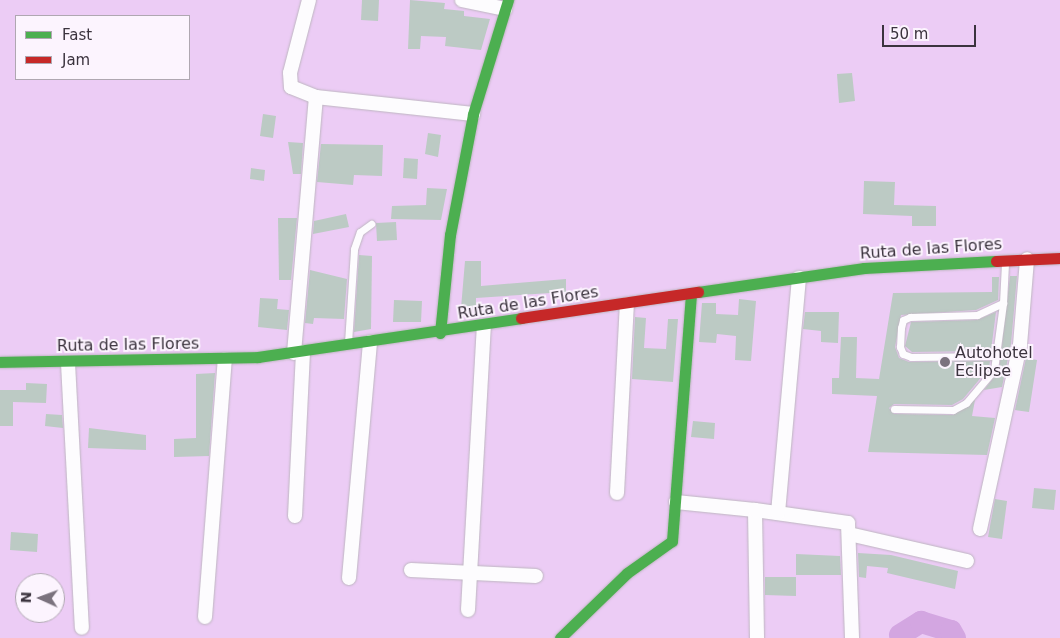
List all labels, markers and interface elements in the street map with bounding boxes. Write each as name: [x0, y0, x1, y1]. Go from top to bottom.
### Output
legend: [15, 15, 190, 80]
scale bar: [885, 15, 979, 47]
text: 50 m: [890, 25, 928, 43]
text: Fast: [62, 26, 92, 44]
text: Jam: [62, 51, 90, 69]
street label: Ruta de las Flores: [859, 234, 1003, 264]
street label: Ruta de las Flores: [456, 282, 600, 324]
street label: Ruta de las Flores: [57, 334, 199, 356]
place label: Autohotel Eclipse: [955, 343, 1033, 381]
marker: Autohotel Eclipse: [939, 356, 951, 368]
north arrow: [15, 573, 65, 623]
text: N: [18, 591, 34, 604]

